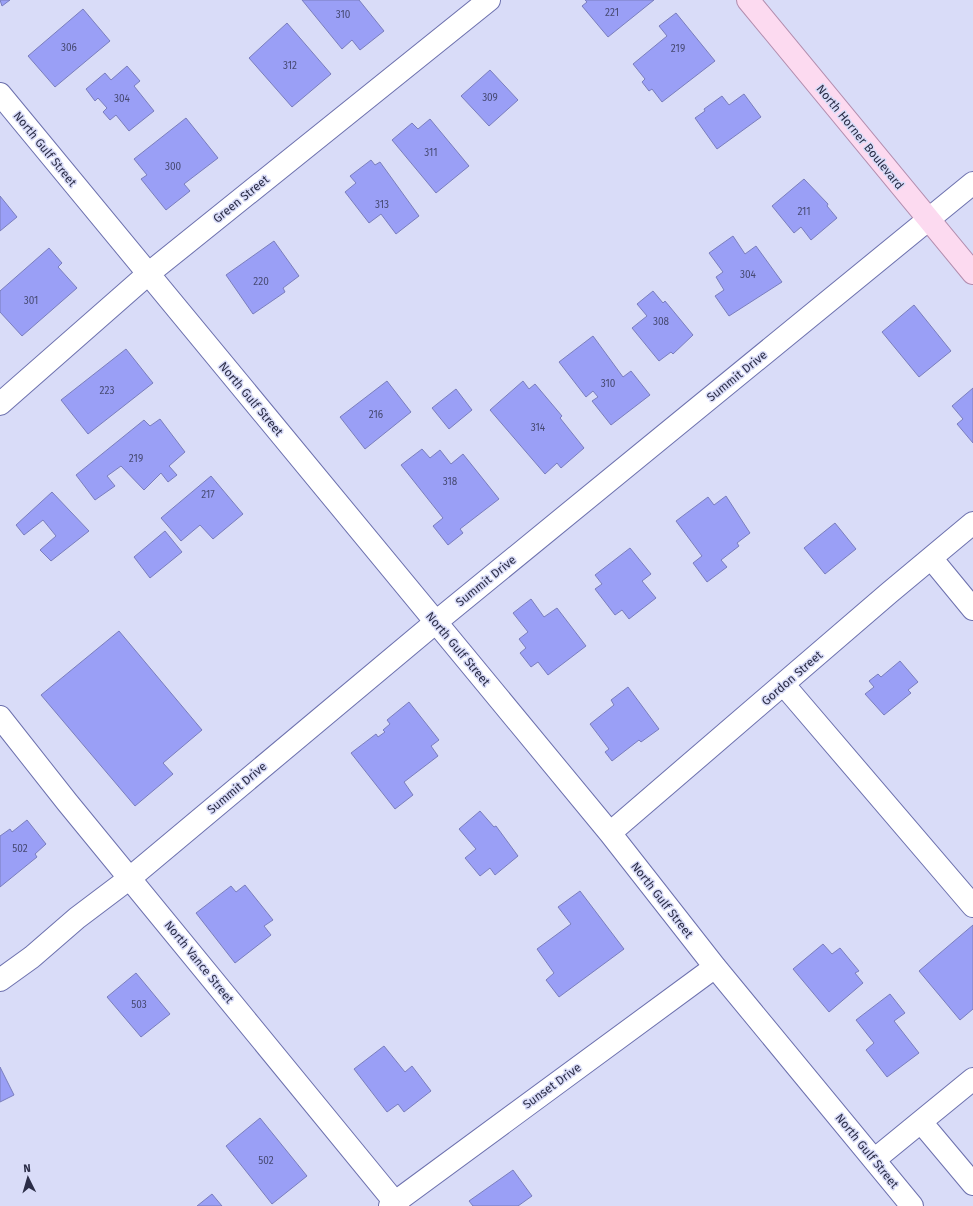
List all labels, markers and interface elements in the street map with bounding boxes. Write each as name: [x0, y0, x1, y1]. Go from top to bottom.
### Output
house number: 221: [605, 7, 619, 19]
house number: 310: [336, 9, 351, 21]
house number: 306: [61, 42, 77, 54]
house number: 219: [671, 43, 685, 55]
house number: 312: [283, 60, 297, 72]
street label: North Horner Boulevard: [813, 82, 907, 192]
house number: 309: [482, 92, 498, 104]
house number: 304: [114, 93, 131, 105]
street label: North Gulf Street: [11, 109, 80, 190]
house number: 311: [424, 147, 438, 159]
house number: 300: [165, 161, 181, 173]
street label: Green Street: [210, 172, 272, 226]
house number: 313: [375, 199, 389, 211]
house number: 211: [797, 206, 811, 218]
house number: 304: [740, 269, 757, 281]
house number: 220: [253, 276, 269, 288]
house number: 301: [24, 295, 38, 307]
house number: 308: [653, 316, 670, 328]
street label: Summit Drive: [704, 348, 770, 404]
street label: North Gulf Street: [216, 359, 286, 439]
house number: 310: [601, 378, 616, 390]
house number: 223: [100, 385, 114, 397]
house number: 216: [369, 409, 383, 421]
house number: 314: [531, 422, 546, 434]
house number: 219: [129, 453, 143, 465]
house number: 318: [443, 476, 458, 488]
house number: 217: [201, 489, 215, 501]
street label: Summit Drive: [453, 553, 519, 609]
street label: North Gulf Street: [423, 609, 493, 689]
street label: Gordon Street: [759, 647, 826, 708]
street label: Summit Drive: [204, 759, 270, 817]
house number: 502: [12, 843, 28, 855]
street label: North Gulf Street: [628, 859, 696, 941]
street label: North Vance Street: [161, 918, 237, 1007]
house number: 503: [131, 999, 147, 1011]
street label: Sunset Drive: [520, 1060, 584, 1112]
street label: North Gulf Street: [833, 1111, 902, 1192]
house number: 502: [258, 1155, 274, 1167]
north arrow: [8, 1158, 48, 1198]
text: N: [23, 1162, 31, 1175]

